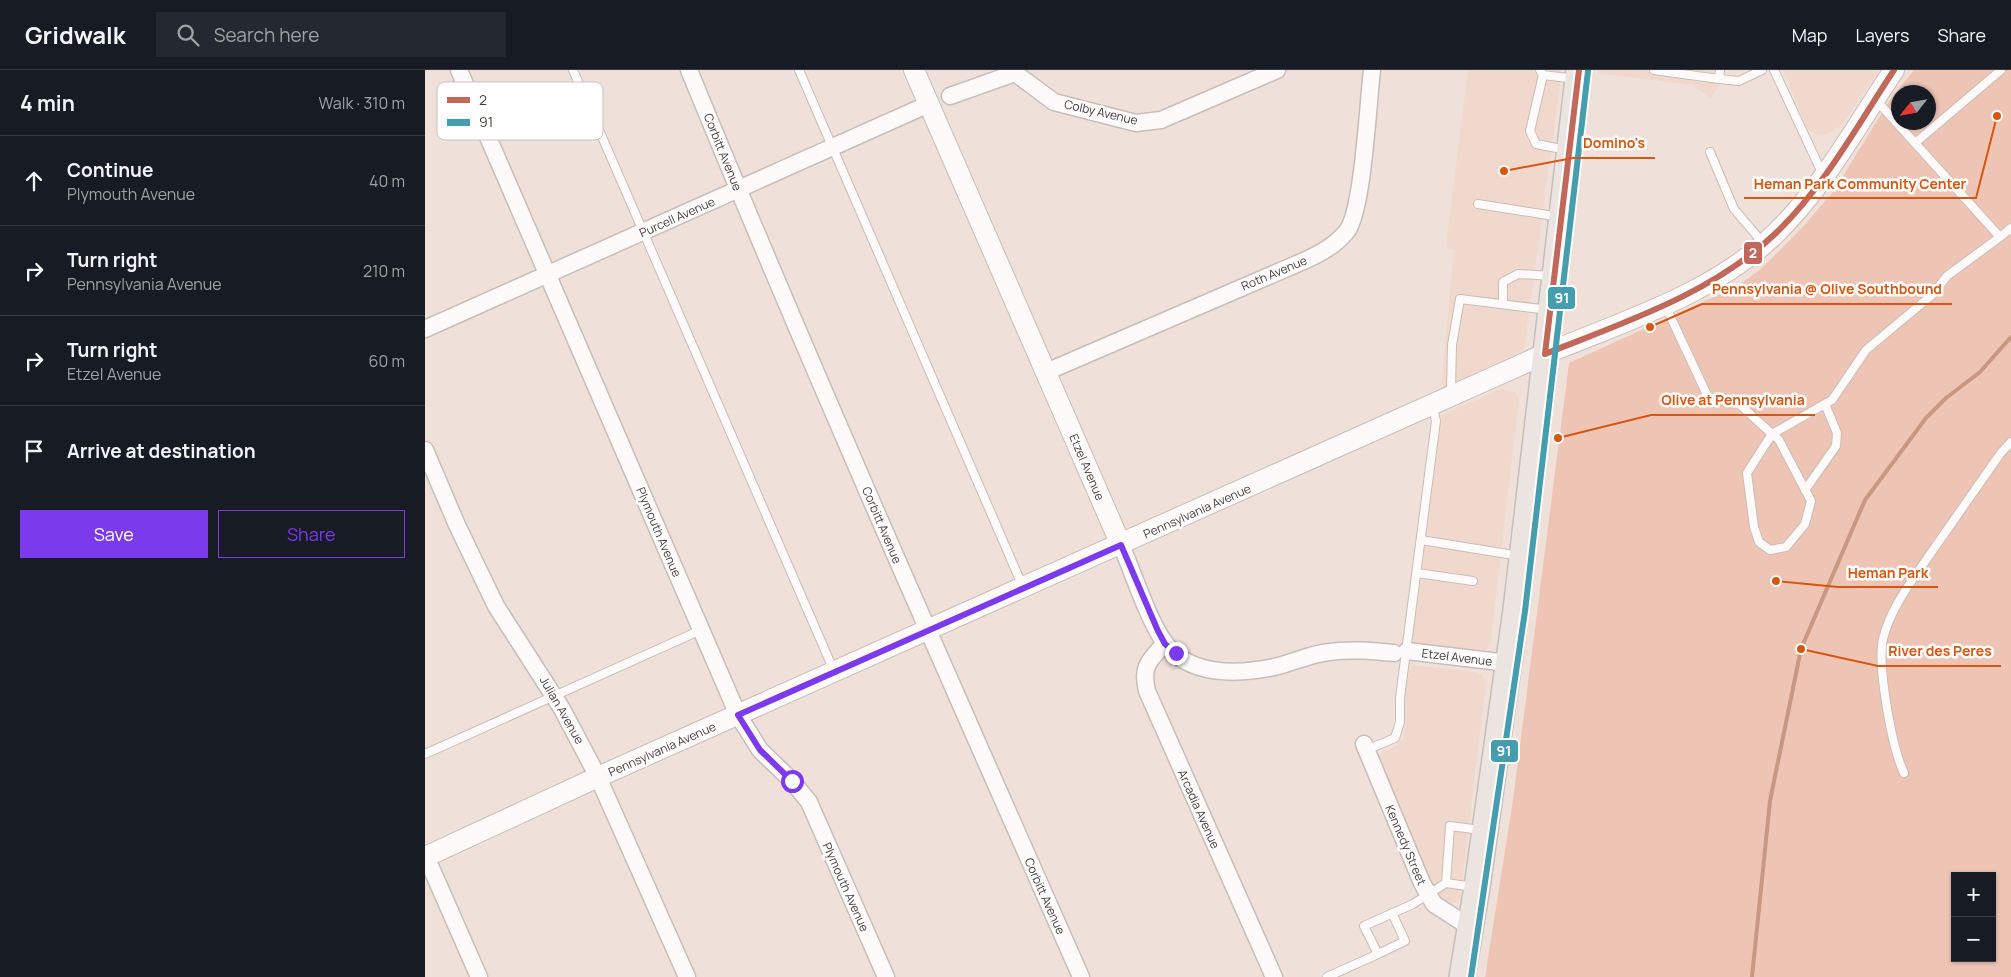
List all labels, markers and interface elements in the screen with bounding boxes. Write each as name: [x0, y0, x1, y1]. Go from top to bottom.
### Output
search box: [156, 12, 506, 57]
text: Gridwalk: [25, 18, 126, 51]
icon: search: [174, 21, 202, 49]
text: Search here: [214, 22, 319, 48]
text: Map: [1792, 23, 1827, 47]
text: Layers: [1855, 23, 1909, 47]
text: Share: [1937, 23, 1986, 47]
legend: [437, 82, 603, 140]
north arrow: [1891, 85, 1936, 130]
text: 4 min: [20, 89, 75, 117]
text: 2: [479, 90, 487, 109]
text: Walk · 310 m: [319, 92, 405, 114]
street label: Colby Avenue: [1063, 95, 1139, 129]
street label: Corbitt Avenue: [700, 111, 746, 193]
text: 91: [479, 112, 493, 131]
callout: Domino's: [1573, 129, 1655, 158]
text: Domino's: [1583, 133, 1645, 152]
text: Continue: [67, 157, 153, 183]
icon: ahead: [20, 167, 48, 195]
callout: Heman Park Community Center: [1744, 169, 1976, 198]
text: 40 m: [369, 170, 405, 192]
text: Heman Park Community Center: [1754, 174, 1967, 193]
text: Plymouth Avenue: [67, 183, 195, 205]
street label: Purcell Avenue: [636, 193, 718, 241]
line badge: 2: [1743, 241, 1763, 265]
text: 2: [1749, 243, 1757, 262]
text: Turn right: [67, 247, 157, 273]
street label: Roth Avenue: [1238, 251, 1310, 295]
icon: right: [20, 257, 48, 285]
text: 210 m: [363, 260, 405, 282]
text: Pennsylvania Avenue: [67, 273, 222, 295]
callout: Pennsylvania @ Olive Southbound: [1702, 275, 1952, 304]
text: Pennsylvania @ Olive Southbound: [1712, 279, 1942, 298]
line badge: 91: [1547, 286, 1576, 310]
text: 91: [1555, 288, 1569, 307]
text: Turn right: [67, 337, 157, 363]
icon: right: [20, 347, 48, 375]
text: 60 m: [369, 350, 405, 372]
text: Etzel Avenue: [67, 363, 161, 385]
callout: Olive at Pennsylvania: [1651, 386, 1815, 415]
text: Olive at Pennsylvania: [1661, 390, 1805, 409]
street label: Etzel Avenue: [1065, 431, 1109, 503]
icon: arrive: [20, 437, 48, 465]
text: Arrive at destination: [67, 438, 256, 464]
street label: Pennsylvania Avenue: [1141, 480, 1253, 542]
street label: Plymouth Avenue: [632, 484, 686, 580]
street label: Corbitt Avenue: [858, 484, 906, 566]
button: Save: [20, 510, 208, 558]
button: Share: [218, 510, 405, 558]
callout: Heman Park: [1838, 558, 1938, 587]
text: Heman Park: [1848, 563, 1929, 582]
callout: River des Peres: [1878, 637, 2001, 666]
text: River des Peres: [1888, 641, 1992, 660]
route end: [1165, 642, 1188, 665]
street label: Etzel Avenue: [1421, 644, 1493, 670]
street label: Julian Avenue: [536, 673, 588, 747]
street label: Pennsylvania Avenue: [606, 718, 718, 780]
line badge: 91: [1490, 739, 1519, 763]
text: 91: [1497, 741, 1511, 760]
street label: Arcadia Avenue: [1174, 767, 1224, 851]
route start: [781, 770, 804, 793]
street label: Kennedy Street: [1381, 802, 1431, 888]
street label: Plymouth Avenue: [819, 840, 873, 934]
street label: Corbitt Avenue: [1020, 855, 1070, 937]
map controls: [1951, 872, 1996, 962]
button: +: [1951, 872, 1996, 917]
button: −: [1951, 917, 1996, 962]

